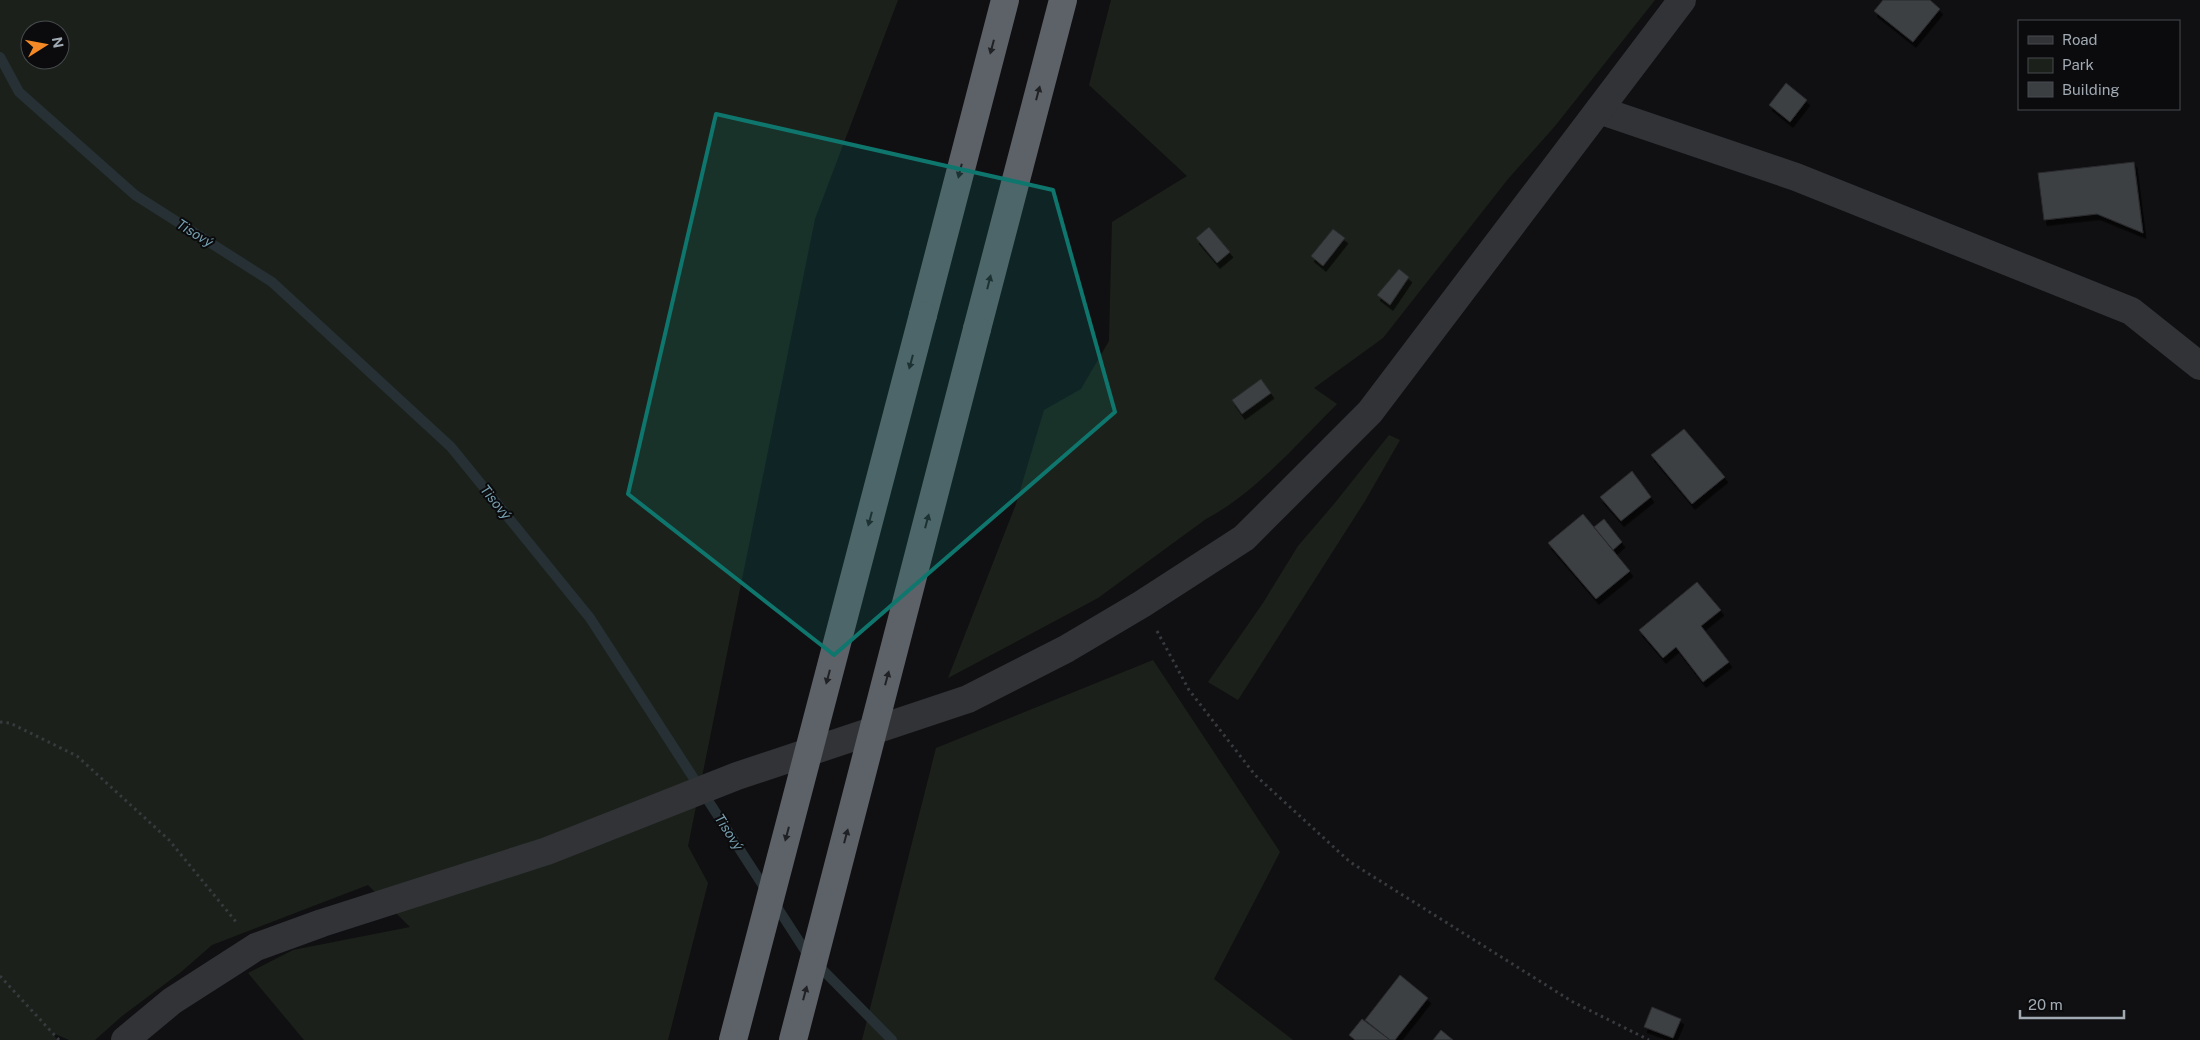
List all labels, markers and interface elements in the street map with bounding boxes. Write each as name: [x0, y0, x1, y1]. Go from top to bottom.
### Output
north arrow: [20, 20, 70, 70]
legend: [2018, 20, 2180, 110]
text: Road: [2062, 31, 2098, 48]
text: N: [49, 36, 67, 49]
one-way arrow: [988, 40, 996, 55]
text: Park: [2062, 56, 2094, 73]
text: Building: [2062, 81, 2120, 98]
one-way arrow: [1034, 86, 1042, 101]
one-way arrow: [956, 164, 964, 179]
water label: Tisový: [174, 216, 217, 251]
one-way arrow: [985, 274, 993, 289]
one-way arrow: [907, 355, 915, 370]
water label: Tisový: [477, 482, 515, 523]
one-way arrow: [865, 512, 873, 527]
one-way arrow: [924, 513, 932, 528]
one-way arrow: [824, 669, 832, 684]
one-way arrow: [883, 671, 891, 686]
water label: Tisový: [711, 811, 747, 854]
one-way arrow: [783, 826, 791, 841]
one-way arrow: [842, 828, 850, 843]
one-way arrow: [801, 985, 809, 1000]
scale bar: [2020, 988, 2124, 1020]
text: 20 m: [2028, 996, 2063, 1013]

